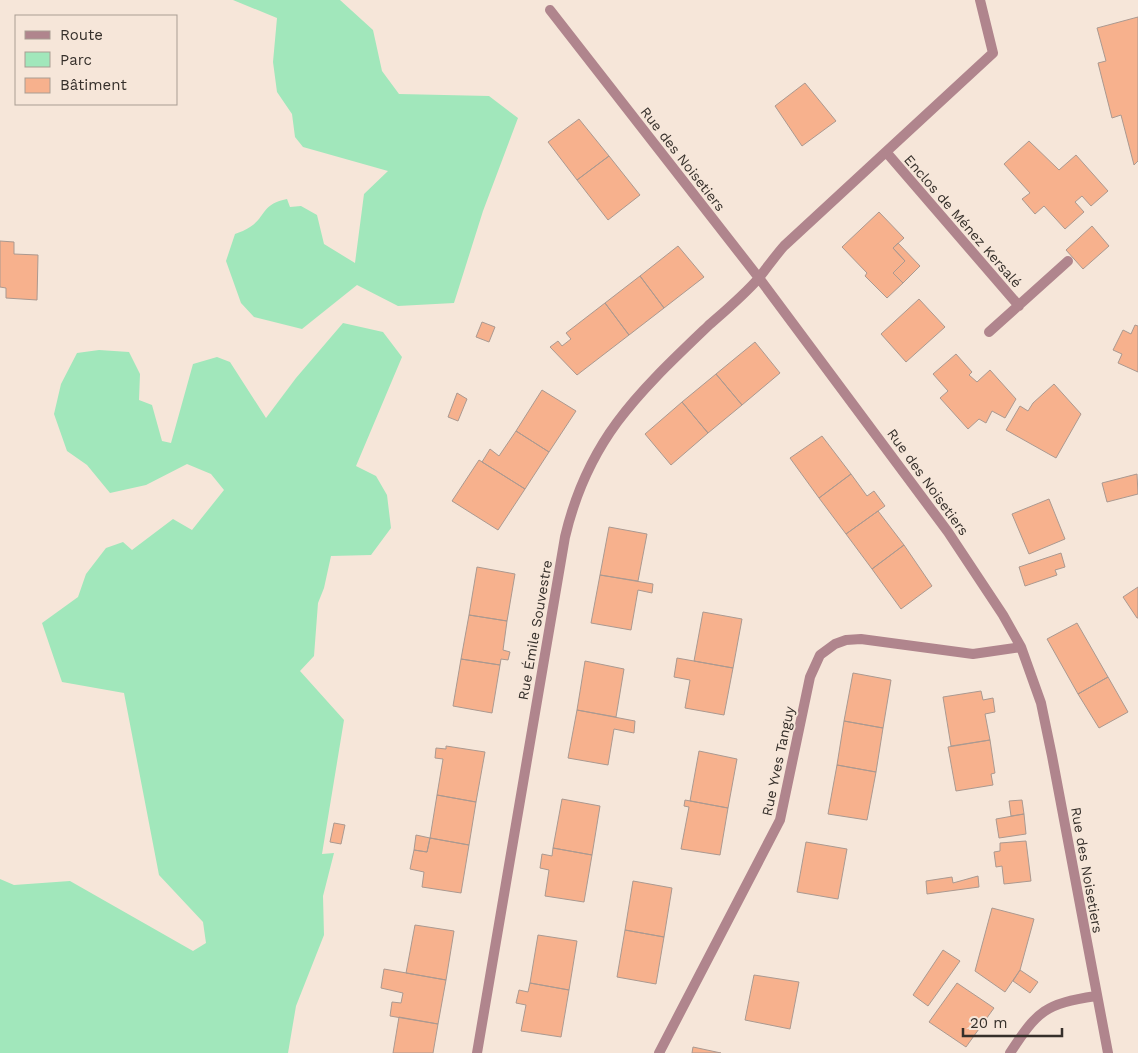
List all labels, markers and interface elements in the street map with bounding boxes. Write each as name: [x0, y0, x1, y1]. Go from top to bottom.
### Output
legend: [15, 15, 178, 105]
text: Route: [60, 26, 103, 44]
text: Parc: [60, 51, 92, 69]
text: Bâtiment: [60, 76, 127, 94]
street label: Rue des Noisetiers: [637, 104, 729, 214]
street label: Enclos de Ménez Kersalé: [901, 151, 1025, 291]
street label: Rue des Noisetiers: [884, 426, 972, 538]
street label: Rue Émile Souvestre: [515, 559, 555, 701]
street label: Rue Yves Tanguy: [759, 704, 798, 817]
street label: Rue des Noisetiers: [1068, 806, 1106, 934]
scale bar: [963, 1006, 1062, 1038]
text: 20 m: [970, 1014, 1008, 1032]

